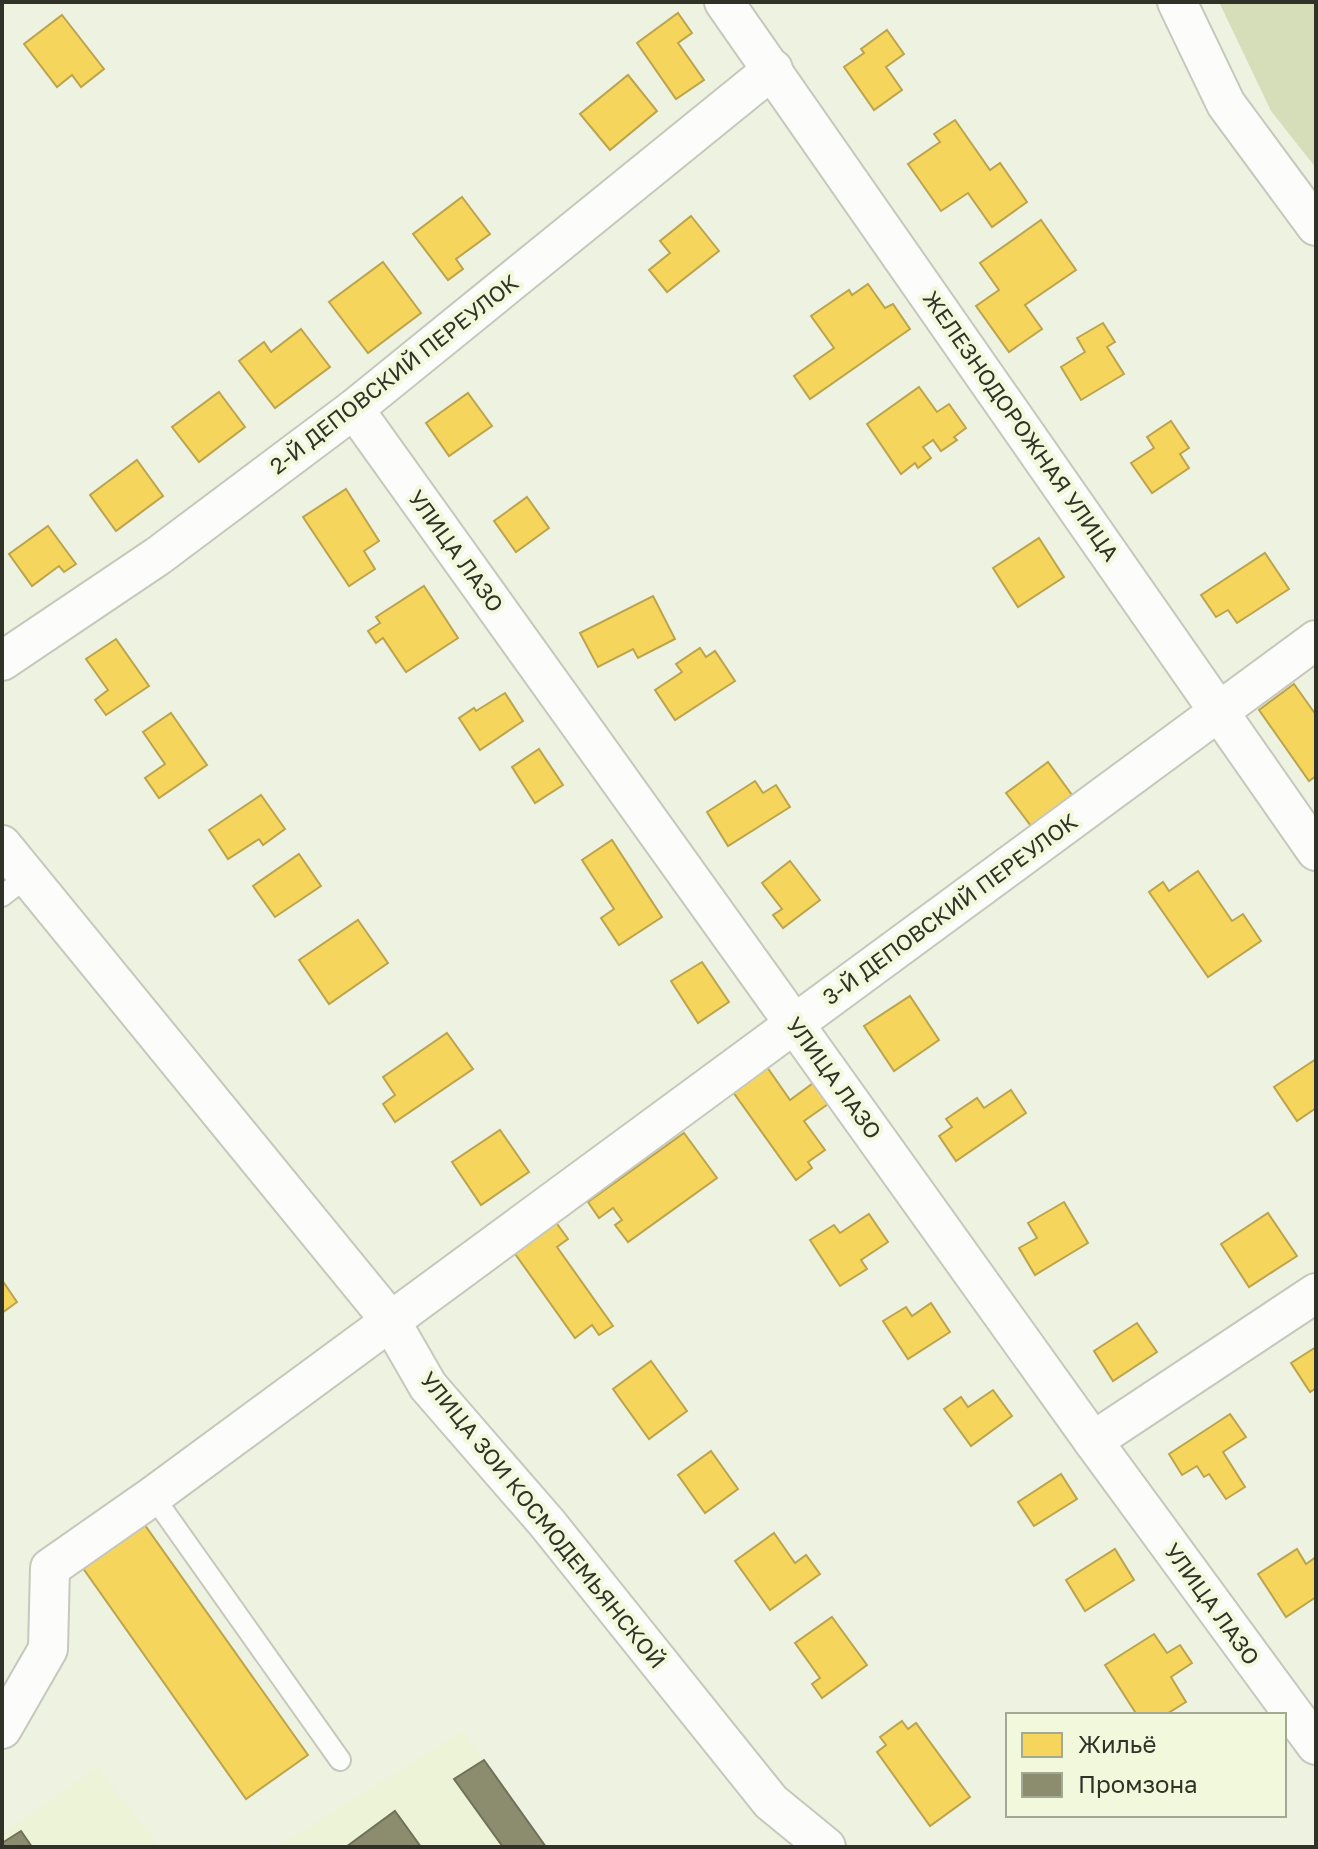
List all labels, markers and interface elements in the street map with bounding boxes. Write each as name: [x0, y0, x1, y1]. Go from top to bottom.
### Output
street label: 2-Й ДЕПОВСКИЙ ПЕРЕУЛОК: [264, 268, 523, 479]
street label: ЖЕЛЕЗНОДОРОЖНАЯ УЛИЦА: [918, 285, 1125, 566]
street label: УЛИЦА ЛАЗО: [403, 485, 510, 617]
street label: 3-Й ДЕПОВСКИЙ ПЕРЕУЛОК: [817, 807, 1082, 1010]
street label: УЛИЦА ЛАЗО: [781, 1012, 888, 1144]
street label: УЛИЦА ЗОИ КОСМОДЕМЬЯНСКОЙ: [415, 1366, 672, 1674]
street label: УЛИЦА ЛАЗО: [1159, 1538, 1266, 1670]
legend: [1006, 1713, 1286, 1817]
text: Жильё: [1078, 1729, 1156, 1758]
text: Промзона: [1078, 1769, 1198, 1798]

